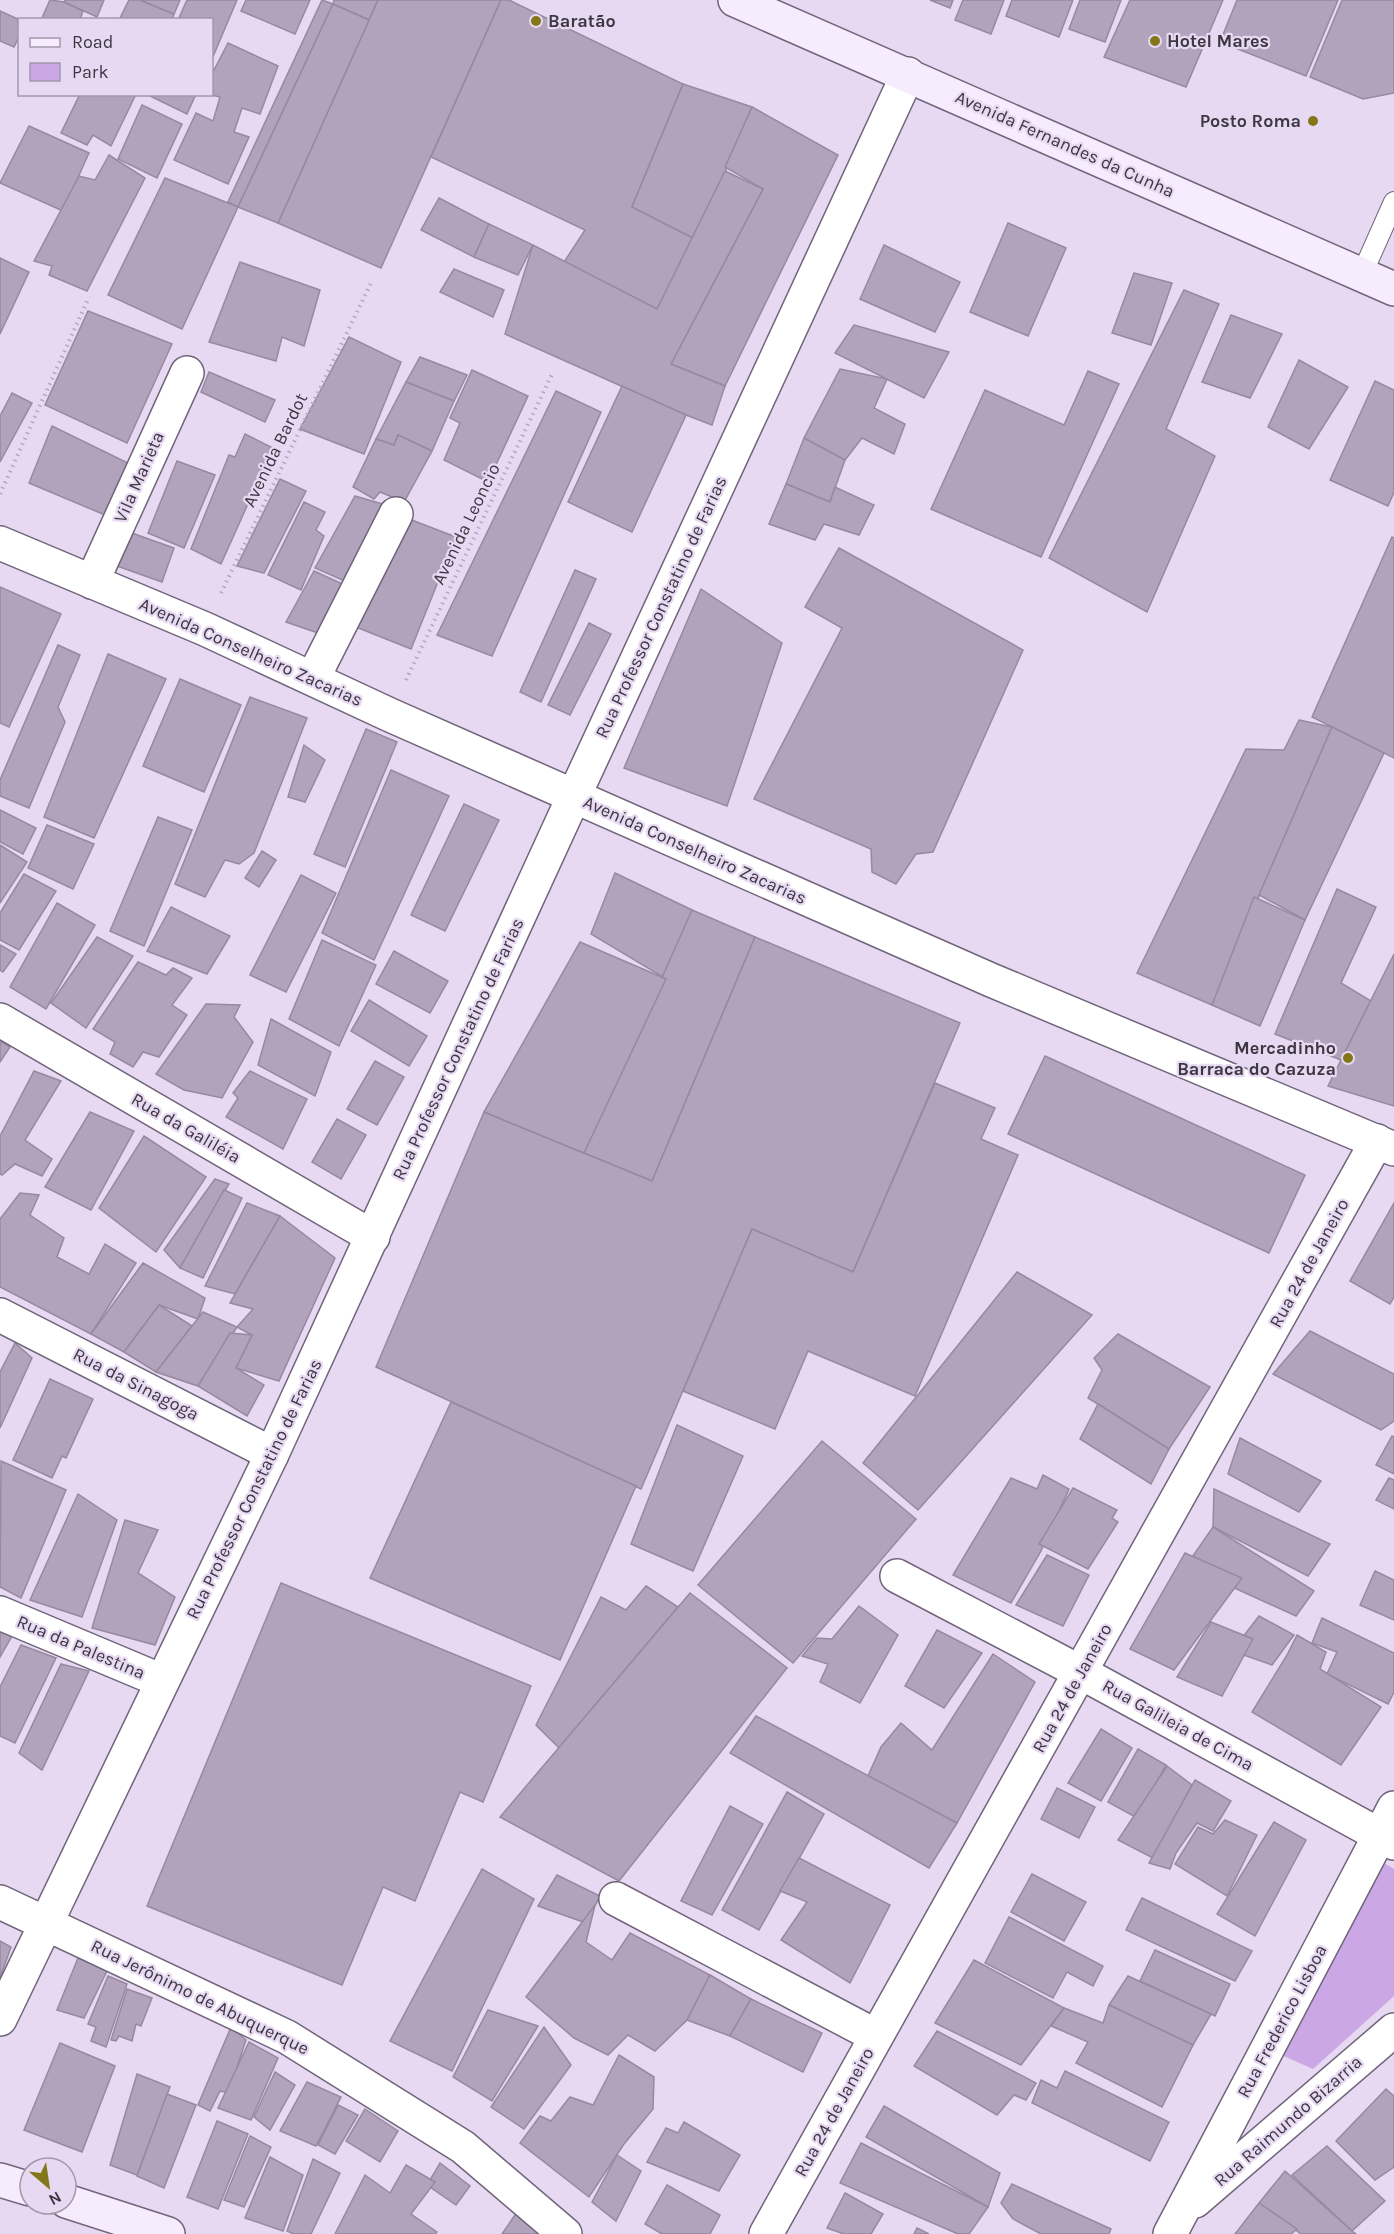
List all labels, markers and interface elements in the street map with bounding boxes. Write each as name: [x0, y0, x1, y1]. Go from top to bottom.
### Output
place label: Baratão: [548, 10, 616, 32]
marker: Baratão: [529, 14, 543, 28]
legend: [18, 18, 213, 96]
place label: Hotel Mares: [1167, 30, 1269, 52]
text: Road: [72, 31, 113, 53]
marker: Hotel Mares: [1148, 34, 1162, 48]
text: Park: [72, 61, 109, 83]
street label: Avenida Fernandes da Cunha: [952, 86, 1178, 202]
place label: Posto Roma: [1200, 110, 1301, 132]
marker: Posto Roma: [1306, 114, 1320, 128]
street label: Avenida Bardot: [238, 389, 312, 511]
street label: Vila Marieta: [109, 428, 169, 526]
street label: Avenida Leoncio: [427, 460, 505, 588]
street label: Rua Professor Constatino de Farias: [590, 472, 732, 742]
street label: Avenida Conselheiro Zacarias: [136, 593, 366, 711]
street label: Avenida Conselheiro Zacarias: [580, 791, 810, 909]
street label: Rua Professor Constatino de Farias: [387, 914, 529, 1184]
place label: Mercadinho Barraca do Cazuza: [1177, 1037, 1336, 1080]
marker: Mercadinho Barraca do Cazuza: [1341, 1051, 1355, 1065]
street label: Rua da Galiléia: [127, 1088, 245, 1168]
street label: Rua 24 de Janeiro: [1264, 1195, 1354, 1331]
street label: Rua da Sinagoga: [70, 1343, 202, 1425]
street label: Rua Professor Constatino de Farias: [181, 1355, 327, 1623]
street label: Rua da Palestina: [13, 1610, 149, 1684]
street label: Rua 24 de Janeiro: [1027, 1620, 1117, 1756]
street label: Rua Galileia de Cima: [1099, 1674, 1257, 1776]
street label: Rua Jerônimo de Abuquerque: [87, 1934, 313, 2060]
street label: Rua Frederico Lisboa: [1232, 1941, 1332, 2101]
street label: Rua 24 de Janeiro: [789, 2044, 879, 2180]
street label: Rua Raimundo Bizarria: [1209, 2051, 1367, 2191]
north arrow: [18, 2156, 78, 2216]
text: N: [45, 2188, 65, 2210]

